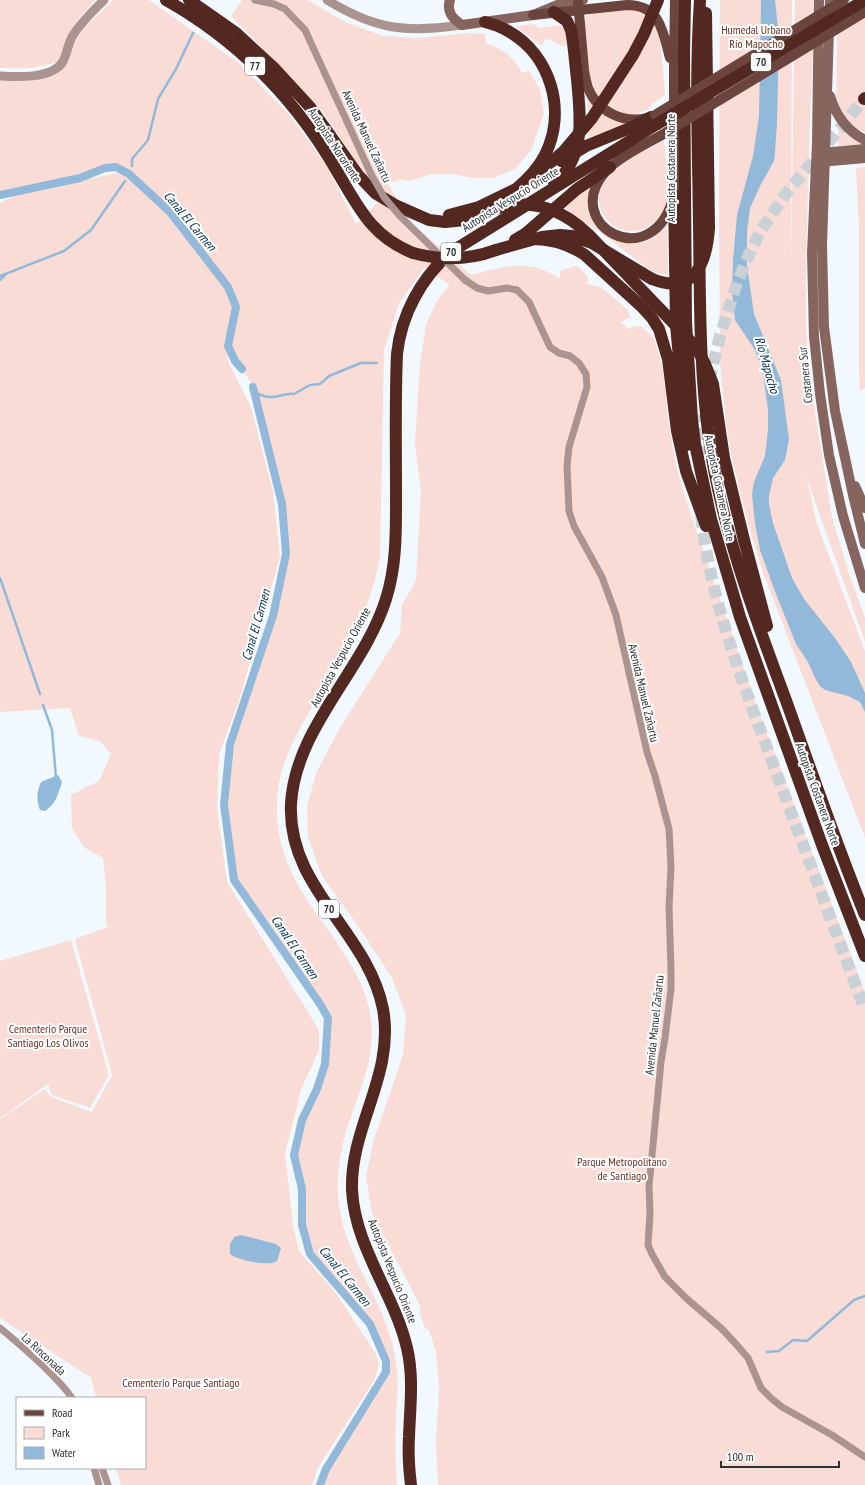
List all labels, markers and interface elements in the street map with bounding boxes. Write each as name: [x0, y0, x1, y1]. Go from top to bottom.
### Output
park label: Humedal Urbano Río Mapocho: [721, 22, 791, 51]
road number: 70: [751, 53, 771, 71]
road number: 77: [245, 57, 265, 75]
street label: Avenida Manuel Zañartu: [339, 87, 395, 185]
street label: Autopista Nororiente: [305, 105, 365, 185]
street label: Autopista Costanera Norte: [663, 114, 678, 222]
street label: Autopista Vespucio Oriente: [459, 163, 561, 235]
water label: Canal El Carmen: [160, 188, 221, 255]
road number: 70: [441, 243, 461, 261]
water label: Río Mapocho: [751, 335, 784, 397]
street label: Costanera Sur: [794, 345, 815, 404]
street label: Autopista Costanera Norte: [701, 433, 739, 543]
water label: Canal El Carmen: [238, 586, 275, 662]
street label: Autopista Vespucio Oriente: [306, 605, 374, 709]
street label: Avenida Manuel Zañartu: [625, 642, 663, 744]
street label: Autopista Costanera Norte: [792, 740, 844, 848]
road number: 70: [319, 900, 339, 918]
water label: Canal El Carmen: [268, 912, 323, 983]
street label: Avenida Manuel Zañartu: [641, 974, 667, 1076]
park label: Cementerio Parque Santiago Los Olivos: [8, 1021, 88, 1050]
park label: Parque Metropolitano de Santiago: [577, 1154, 667, 1183]
street label: Autopista Vespucio Oriente: [365, 1217, 421, 1325]
water label: Canal El Carmen: [315, 1242, 375, 1311]
street label: La Rinconada: [19, 1330, 69, 1378]
park label: Cementerio Parque Santiago: [122, 1375, 240, 1390]
legend: [16, 1397, 146, 1469]
text: Road: [52, 1405, 72, 1420]
text: Park: [52, 1425, 70, 1440]
scale bar: [721, 1443, 839, 1469]
text: Water: [52, 1445, 77, 1460]
text: 100 m: [727, 1449, 754, 1464]

